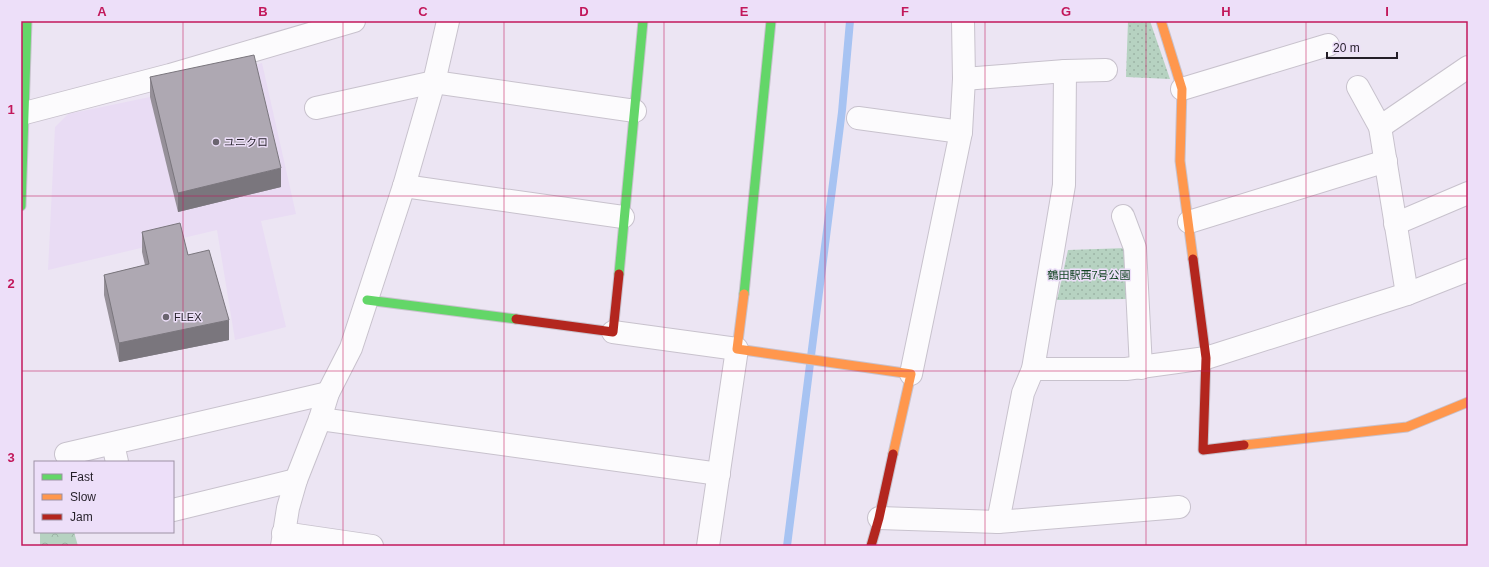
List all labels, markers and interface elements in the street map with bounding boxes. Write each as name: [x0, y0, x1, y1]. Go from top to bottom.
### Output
text: A: [97, 4, 107, 19]
text: B: [258, 4, 268, 19]
text: C: [418, 4, 428, 19]
text: D: [579, 4, 589, 19]
text: E: [740, 4, 749, 19]
text: F: [901, 4, 909, 19]
text: G: [1061, 4, 1071, 19]
text: H: [1221, 4, 1231, 19]
text: I: [1385, 4, 1389, 19]
scale bar: [1327, 34, 1397, 60]
text: 20 m: [1333, 41, 1360, 55]
text: 1: [7, 102, 15, 117]
place label: ユニクロ: [224, 136, 268, 148]
marker: ユニクロ: [211, 137, 221, 147]
park label: 鶴田駅西7号公園: [1047, 269, 1131, 281]
text: 2: [7, 276, 15, 291]
place label: FLEX: [174, 311, 202, 323]
marker: FLEX: [161, 312, 171, 322]
text: 3: [7, 450, 15, 465]
legend: [34, 461, 174, 533]
text: Fast: [70, 470, 94, 484]
text: Slow: [70, 490, 96, 504]
text: Jam: [70, 510, 93, 524]

